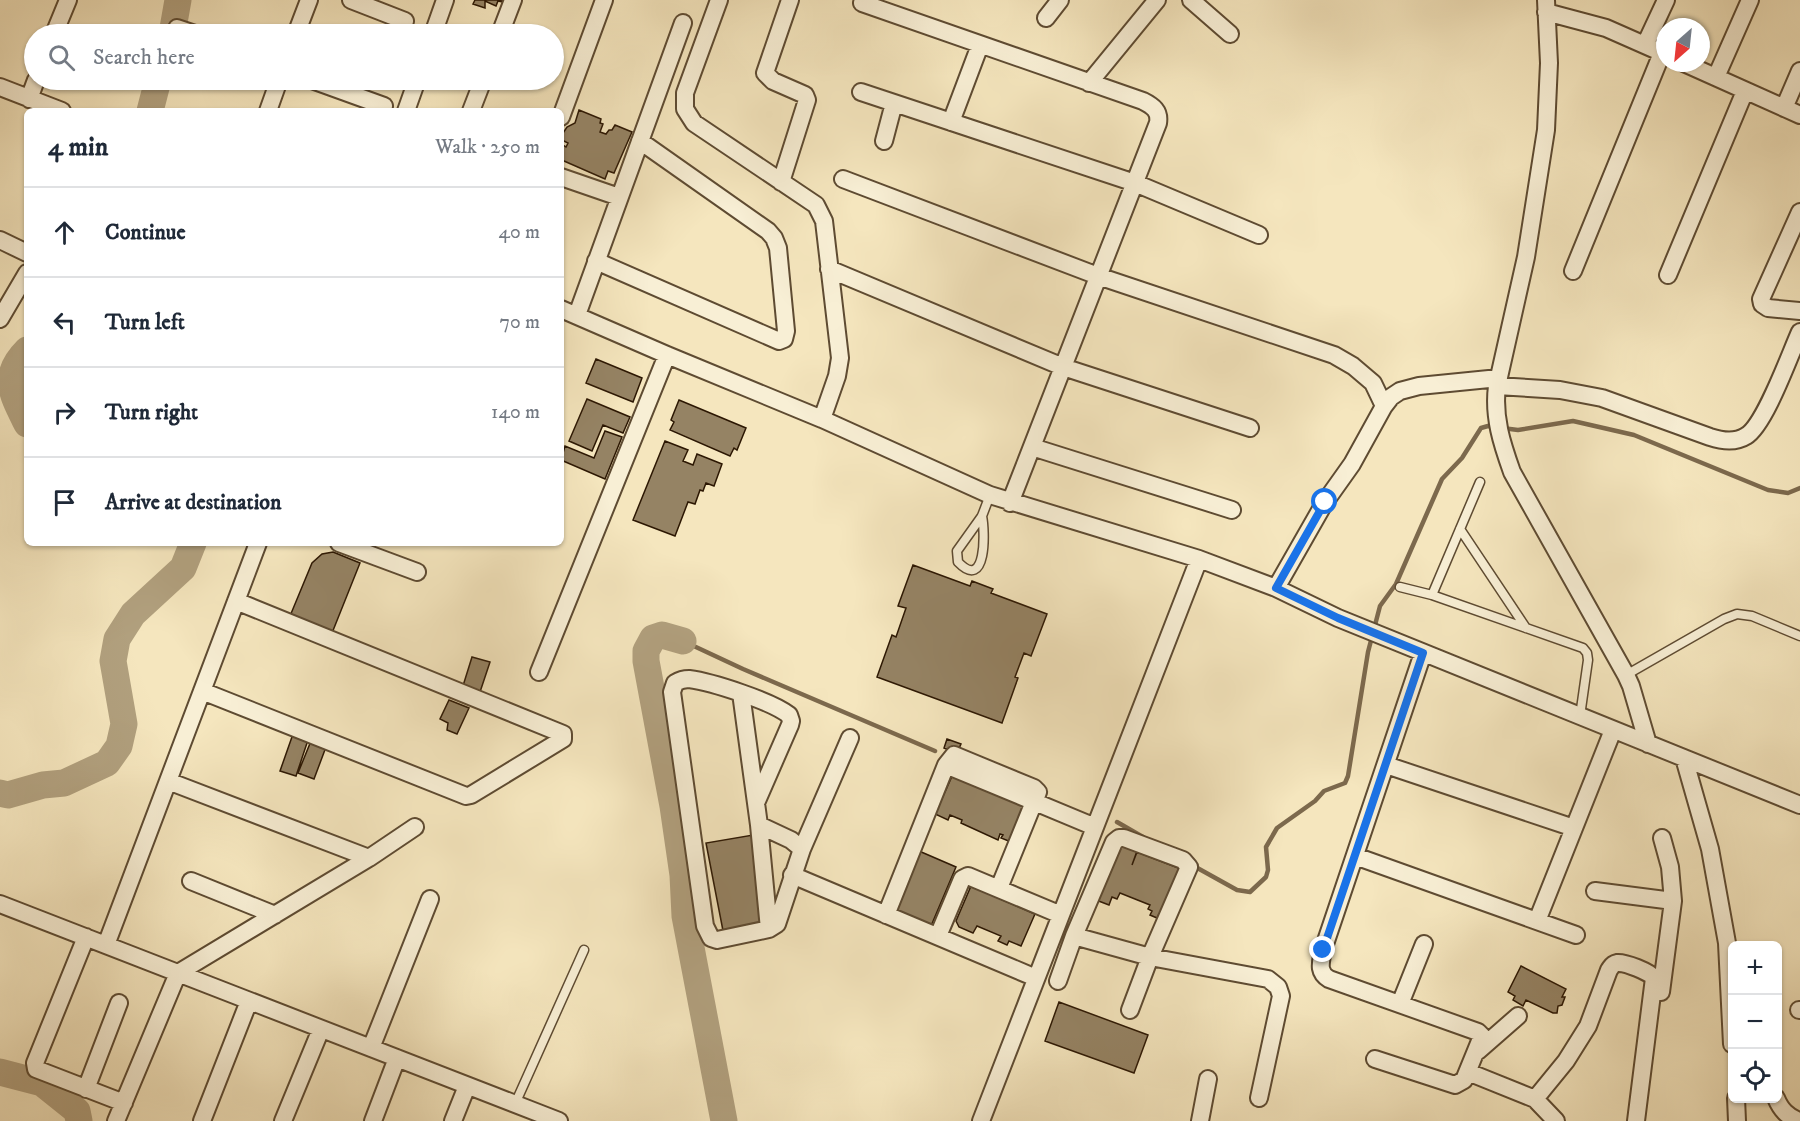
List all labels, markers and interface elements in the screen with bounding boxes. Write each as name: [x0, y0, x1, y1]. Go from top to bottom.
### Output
north arrow: [1656, 18, 1710, 72]
search box: [24, 24, 564, 90]
icon: search: [45, 41, 78, 74]
text: Search here: [93, 44, 195, 71]
text: 4 min: [48, 131, 108, 164]
text: Walk · 250 m: [435, 135, 540, 160]
icon: ahead: [48, 216, 81, 249]
text: Continue: [105, 219, 186, 246]
text: 40 m: [498, 220, 540, 245]
icon: left: [48, 306, 81, 339]
text: Turn left: [105, 309, 185, 336]
text: 70 m: [499, 310, 540, 335]
icon: right: [48, 396, 81, 429]
text: Turn right: [105, 399, 198, 426]
text: 140 m: [491, 400, 540, 425]
icon: arrive: [48, 486, 81, 519]
route start: [1311, 488, 1337, 514]
text: Arrive at destination: [105, 489, 282, 516]
route end: [1309, 936, 1335, 962]
map controls: [1728, 941, 1782, 1103]
button: +: [1728, 941, 1782, 995]
button: −: [1728, 995, 1782, 1049]
button: locate: [1728, 1049, 1782, 1103]

